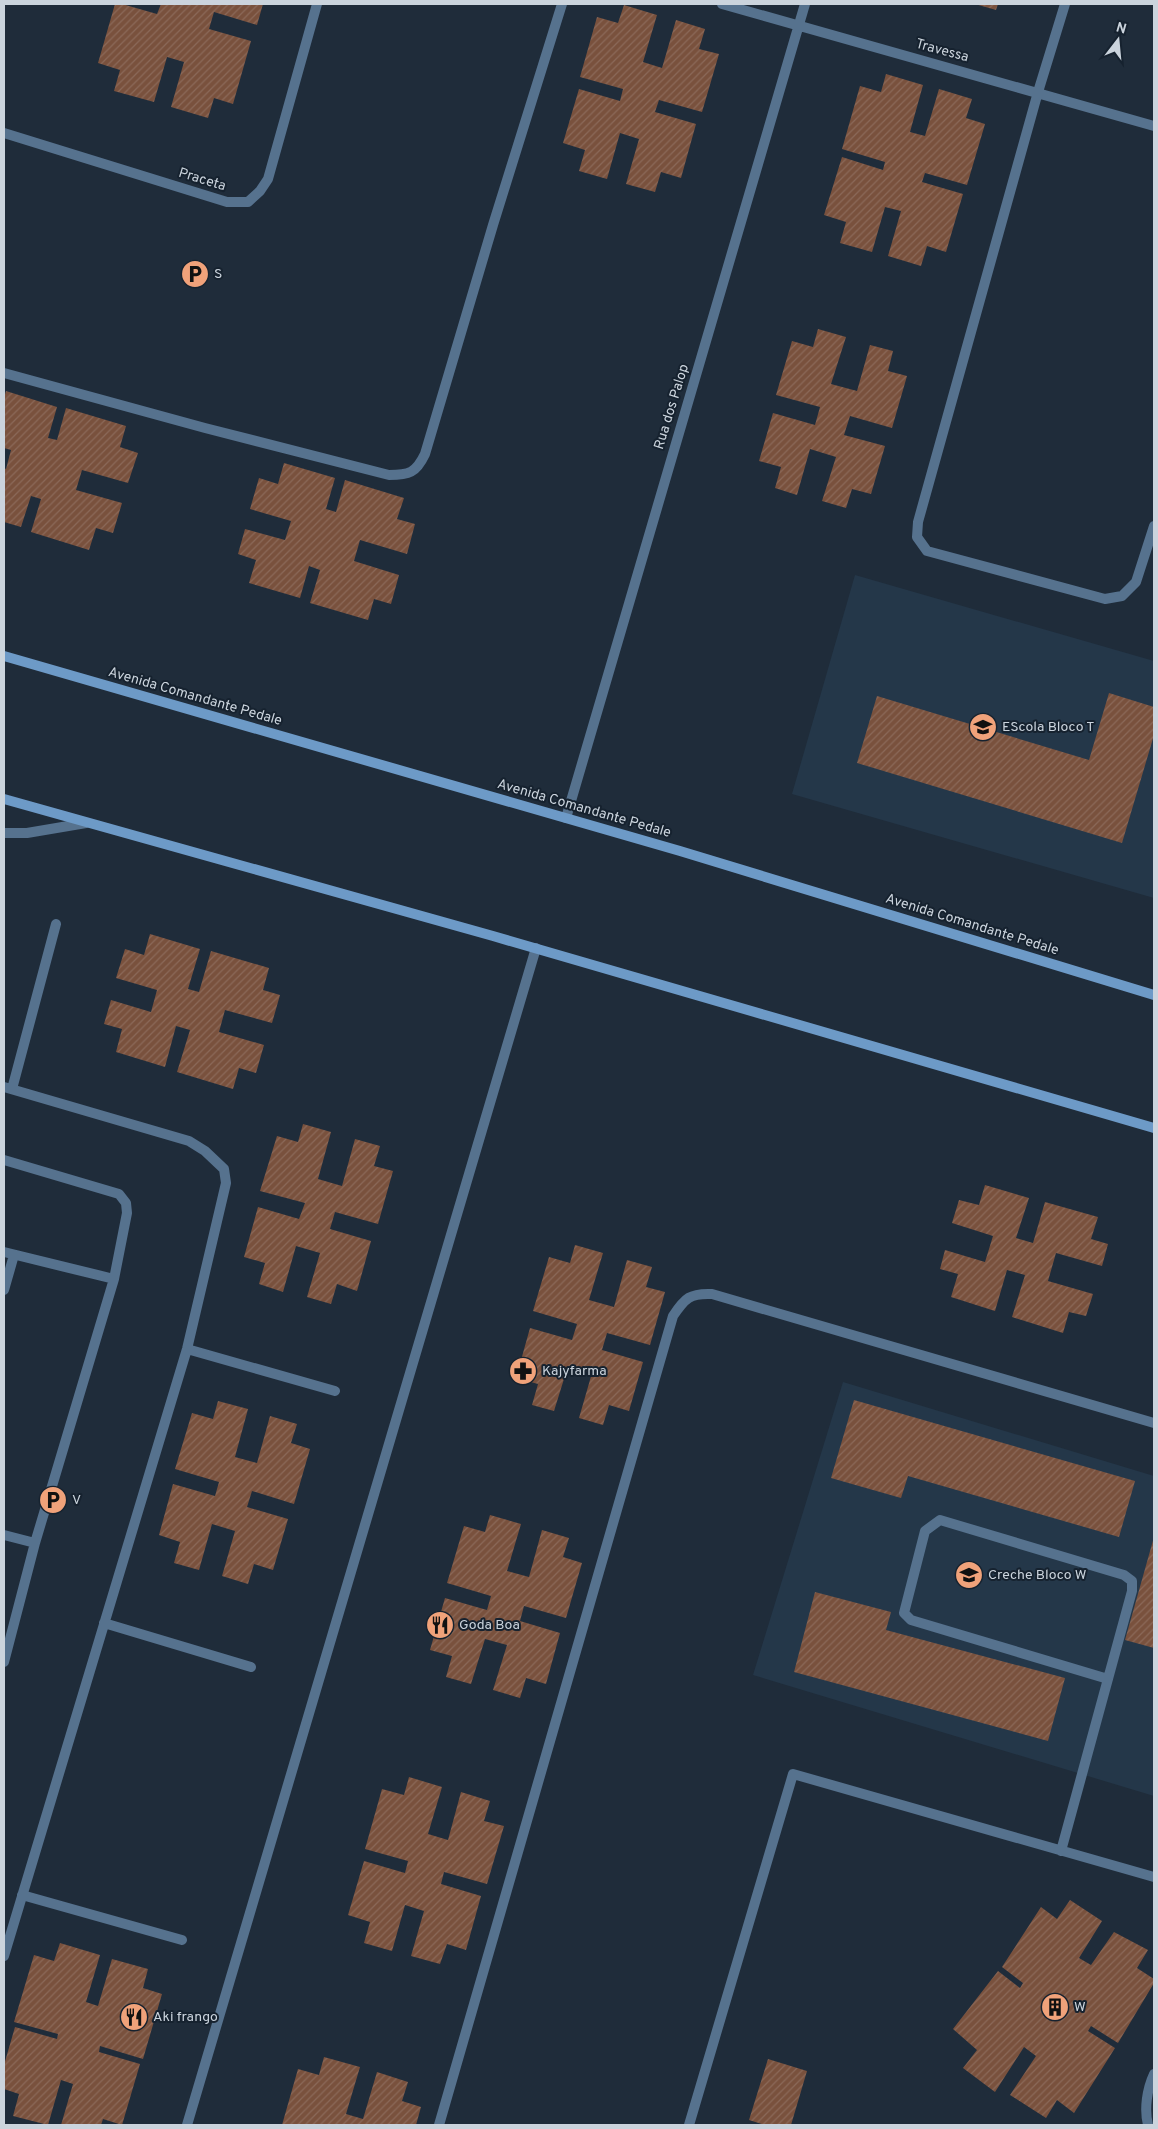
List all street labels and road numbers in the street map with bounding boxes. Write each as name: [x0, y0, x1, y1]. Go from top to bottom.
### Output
street label: Travessa: [914, 36, 970, 66]
street label: Praceta: [176, 165, 228, 195]
street label: Rua dos Palop: [651, 362, 693, 452]
street label: Avenida Comandante Pedale: [106, 664, 284, 730]
street label: Avenida Comandante Pedale: [495, 776, 673, 842]
street label: Avenida Comandante Pedale: [883, 891, 1061, 959]

